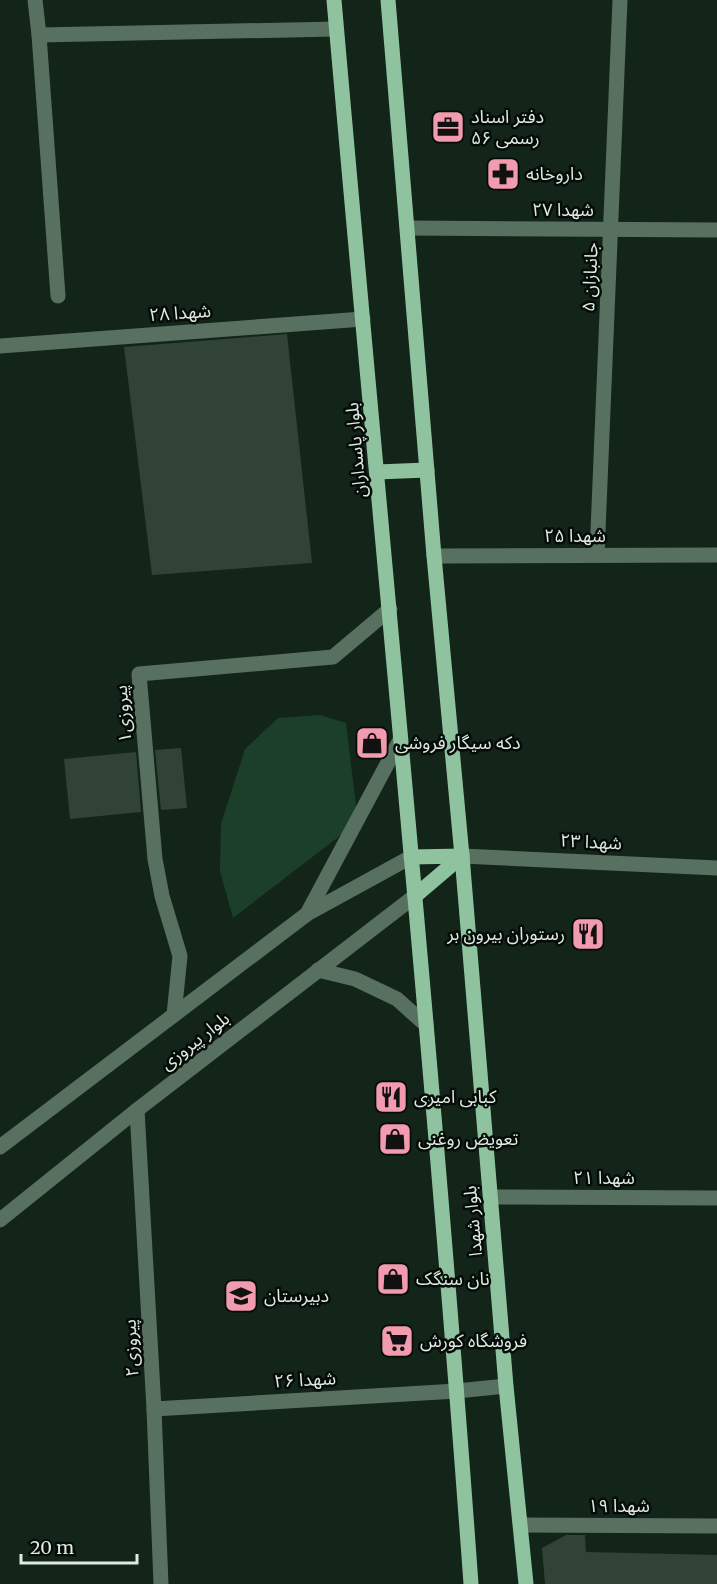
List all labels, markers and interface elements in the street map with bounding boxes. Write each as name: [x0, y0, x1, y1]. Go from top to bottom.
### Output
place label: دفتر اسناد رسمی ۵۶: [471, 105, 544, 149]
office icon: دفتر اسناد رسمی ۵۶: [430, 109, 466, 145]
pharmacy icon: داروخانه: [485, 156, 521, 192]
place label: داروخانه: [526, 162, 583, 185]
street label: شهدا ۲۷: [532, 198, 594, 221]
street label: جانبازان ۵: [576, 242, 603, 312]
street label: شهدا ۲۸: [148, 299, 212, 326]
street label: بلوار پاسداران: [340, 402, 371, 498]
street label: شهدا ۲۵: [544, 524, 606, 547]
street label: پیروزی۱: [109, 684, 137, 744]
shop icon: دکه سیگار فروشی: [354, 725, 390, 761]
place label: دکه سیگار فروشی: [395, 731, 521, 754]
street label: شهدا ۲۳: [559, 828, 623, 855]
restaurant icon: رستوران بیرون بر: [570, 916, 606, 952]
place label: رستوران بیرون بر: [446, 922, 565, 945]
street label: بلوار پیروزی: [156, 1006, 234, 1075]
restaurant icon: کبابی امیری: [373, 1079, 409, 1115]
place label: کبابی امیری: [414, 1085, 497, 1108]
shop icon: تعویض روغنی: [377, 1121, 413, 1157]
place label: تعویض روغنی: [418, 1127, 518, 1150]
street label: شهدا ۲۱: [573, 1166, 635, 1189]
street label: بلوار شهدا: [458, 1185, 487, 1257]
shop icon: نان سنگک: [375, 1261, 411, 1297]
place label: نان سنگک: [416, 1267, 490, 1290]
school or university icon: دبیرستان: [223, 1278, 259, 1314]
place label: دبیرستان: [264, 1284, 329, 1307]
street label: پیروزی۲: [118, 1319, 144, 1378]
supermarket icon: فروشگاه کورش: [379, 1323, 415, 1359]
place label: فروشگاه کورش: [420, 1329, 527, 1352]
street label: شهدا ۲۶: [273, 1366, 337, 1393]
street label: شهدا ۱۹: [588, 1494, 650, 1517]
scale bar: [21, 1527, 136, 1565]
text: 20 m: [30, 1536, 74, 1559]

